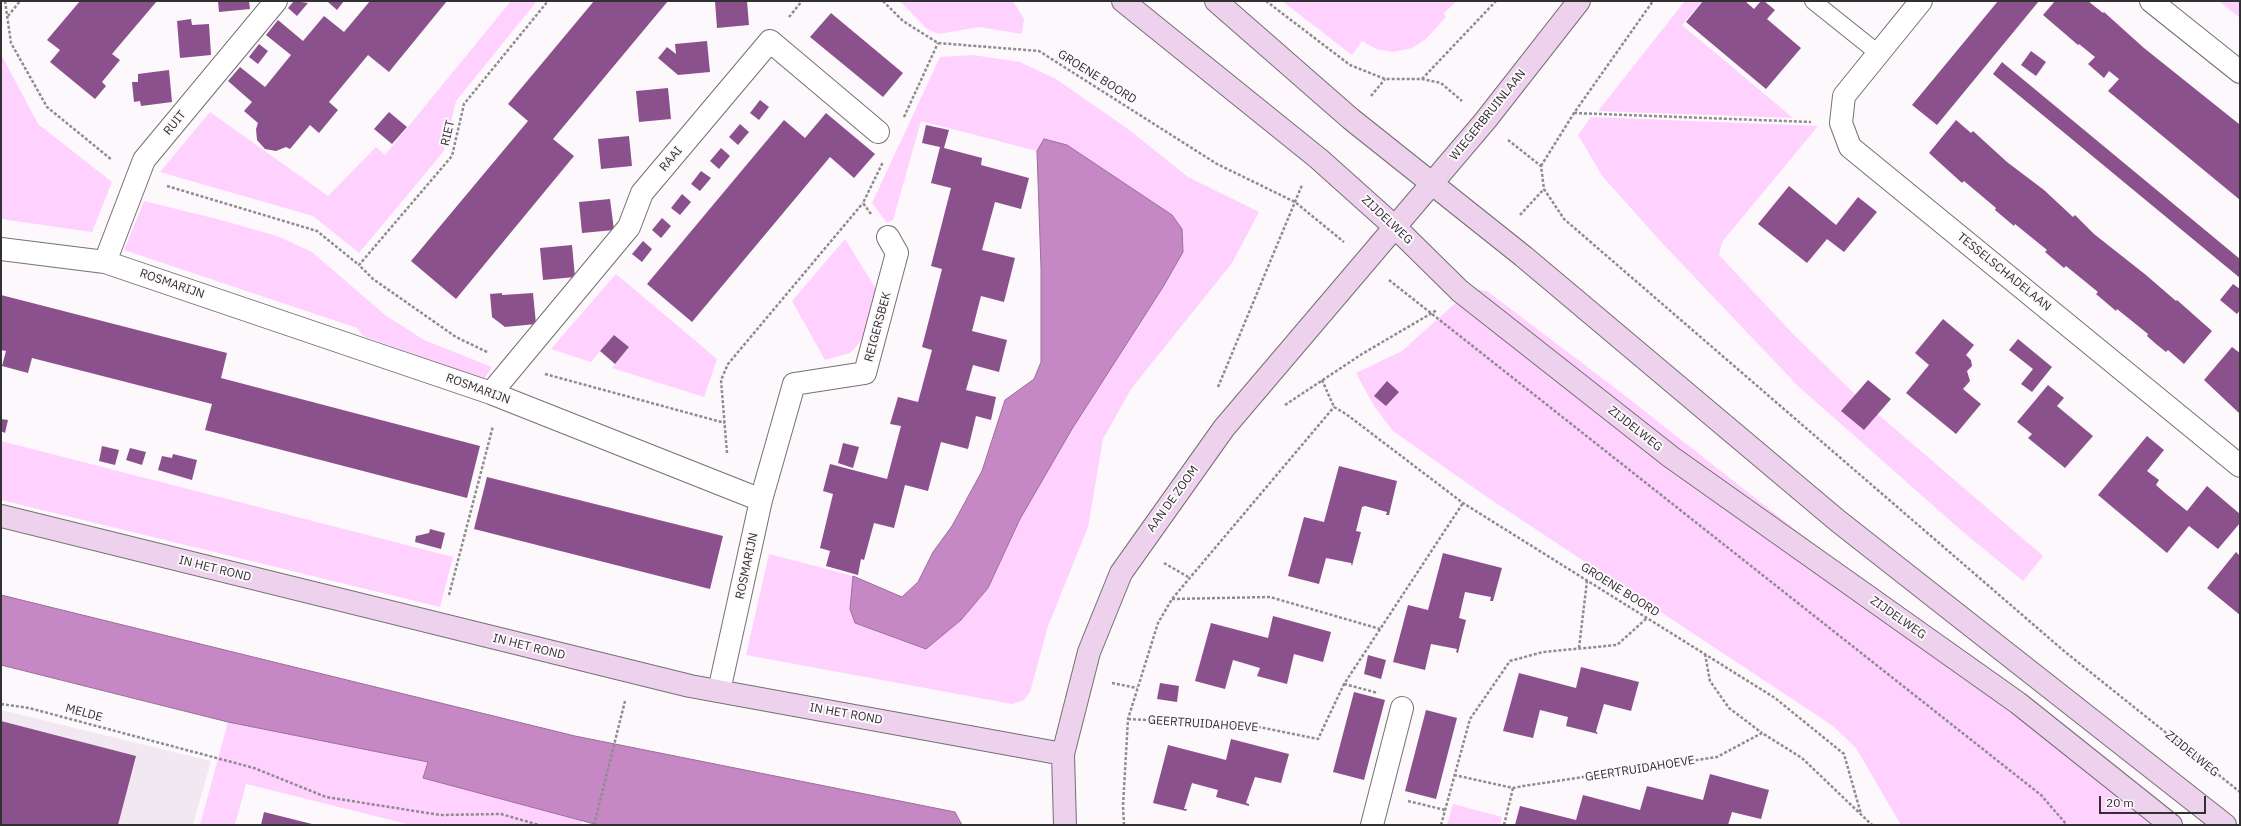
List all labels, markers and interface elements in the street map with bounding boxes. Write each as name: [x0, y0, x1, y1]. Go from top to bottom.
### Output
street label: GROENE BOORD: [1055, 47, 1139, 107]
street label: WIEGERBRUINLAAN: [1447, 67, 1529, 163]
street label: RUIT: [161, 108, 189, 138]
street label: RIET: [438, 119, 458, 147]
street label: RAAI: [656, 144, 686, 174]
street label: ZIJDELWEG: [1358, 193, 1416, 247]
street label: TESSELSCHADELAAN: [1954, 230, 2054, 314]
street label: ROSMARIJN: [138, 266, 206, 302]
street label: REIGERSBEK: [862, 290, 894, 364]
street label: ROSMARIJN: [444, 371, 512, 407]
street label: ZIJDELWEG: [1605, 403, 1665, 455]
street label: AAN DE ZOOM: [1144, 463, 1202, 535]
street label: ROSMARIJN: [733, 531, 761, 601]
street label: IN HET ROND: [177, 553, 253, 585]
street label: GROENE BOORD: [1578, 560, 1662, 620]
street label: ZIJDELWEG: [1867, 594, 1929, 642]
street label: IN HET ROND: [491, 631, 567, 663]
street label: IN HET ROND: [808, 700, 884, 728]
street label: MELDE: [64, 701, 104, 725]
street label: GEERTRUIDAHOEVE: [1147, 713, 1259, 735]
street label: ZIJDELWEG: [2162, 728, 2222, 780]
street label: GEERTRUIDAHOEVE: [1584, 753, 1696, 785]
scale bar: [2101, 788, 2208, 814]
text: 20 m: [2106, 795, 2134, 810]

